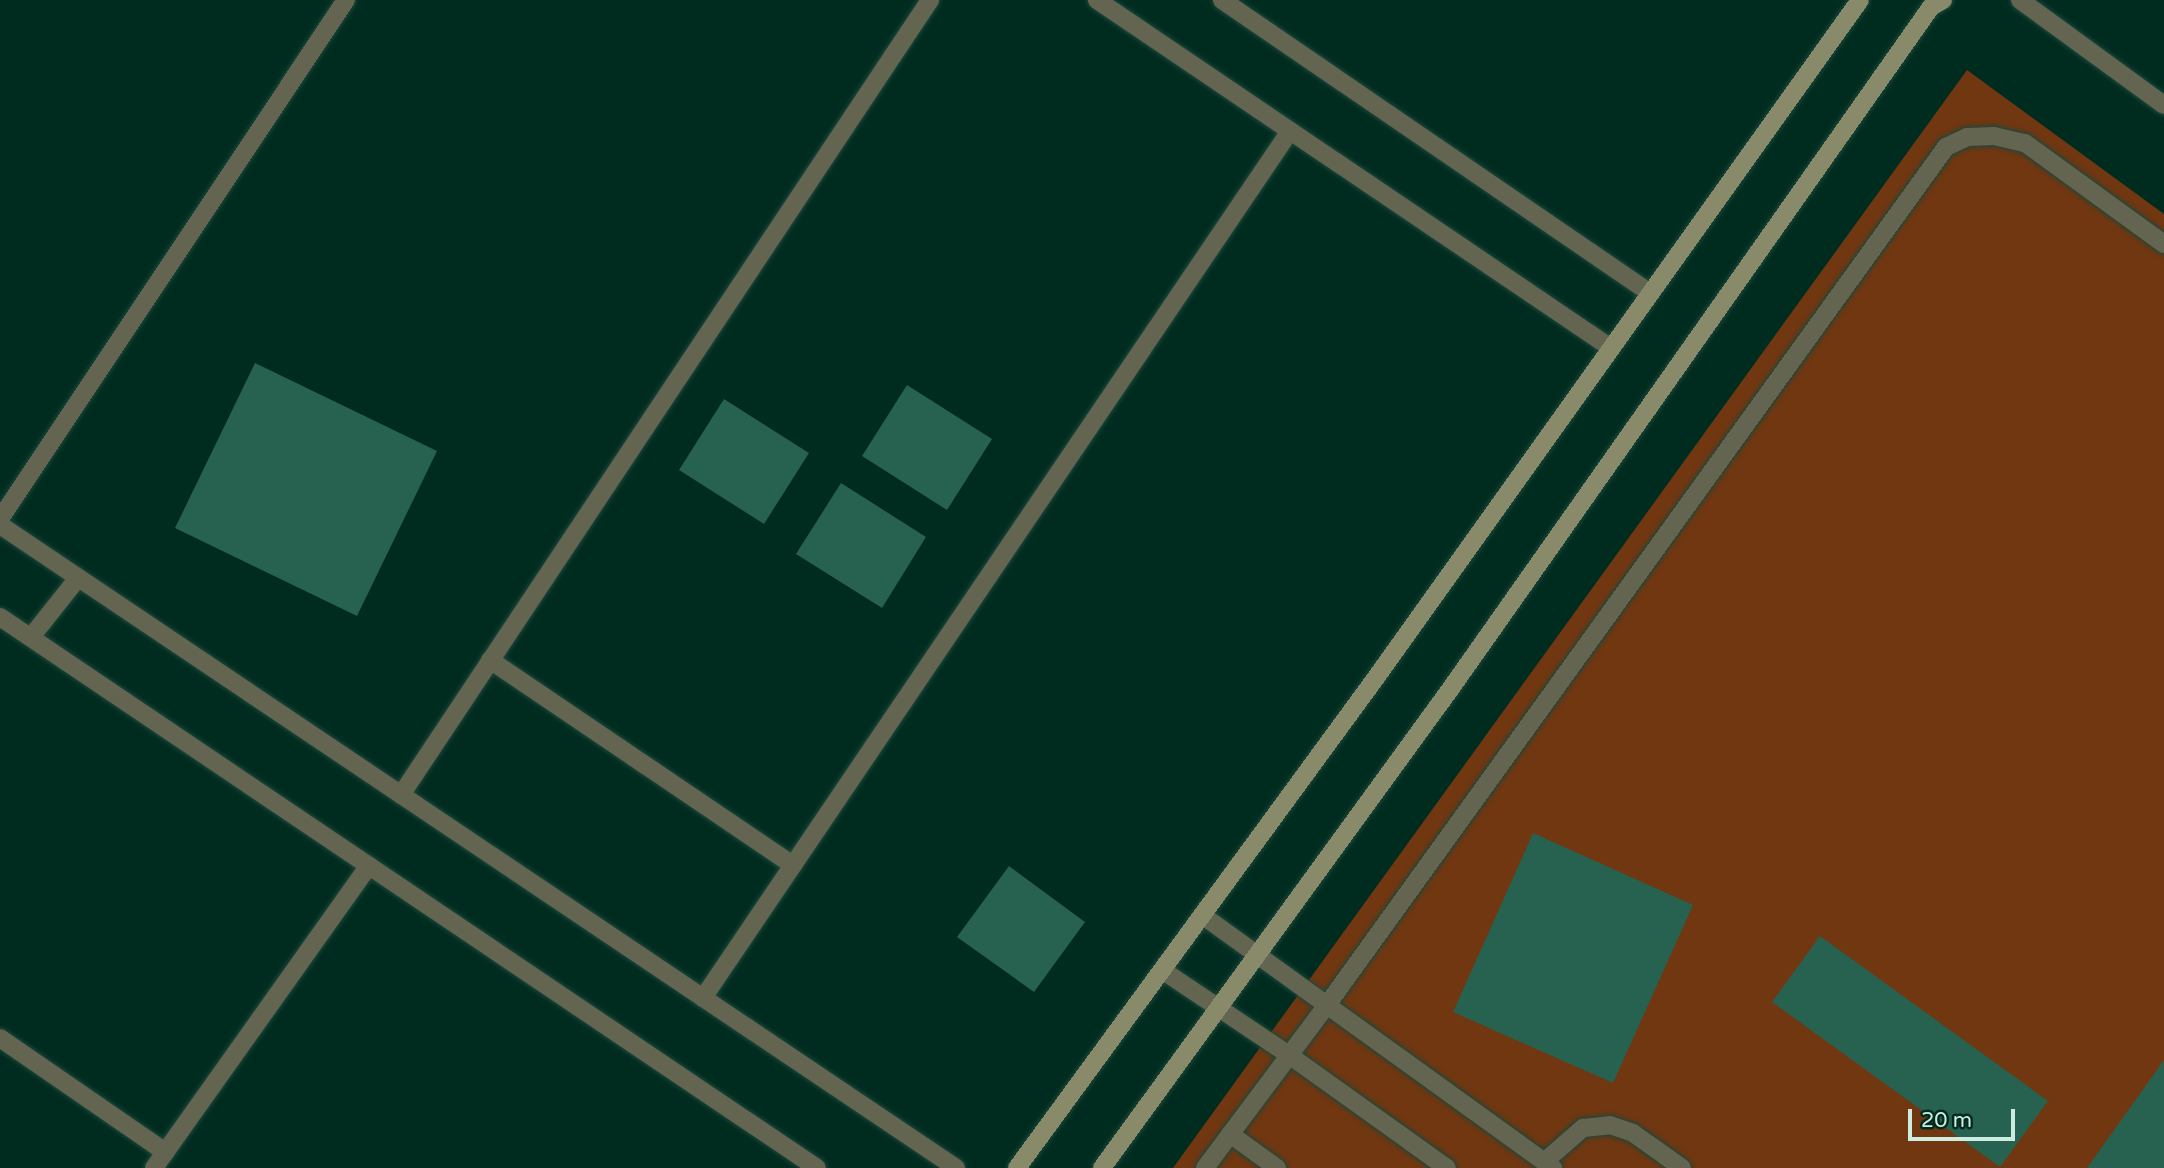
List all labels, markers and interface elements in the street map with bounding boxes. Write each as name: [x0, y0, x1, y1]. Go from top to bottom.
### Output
scale bar: [1912, 1094, 2019, 1138]
text: 20 m: [1921, 1108, 1972, 1133]

